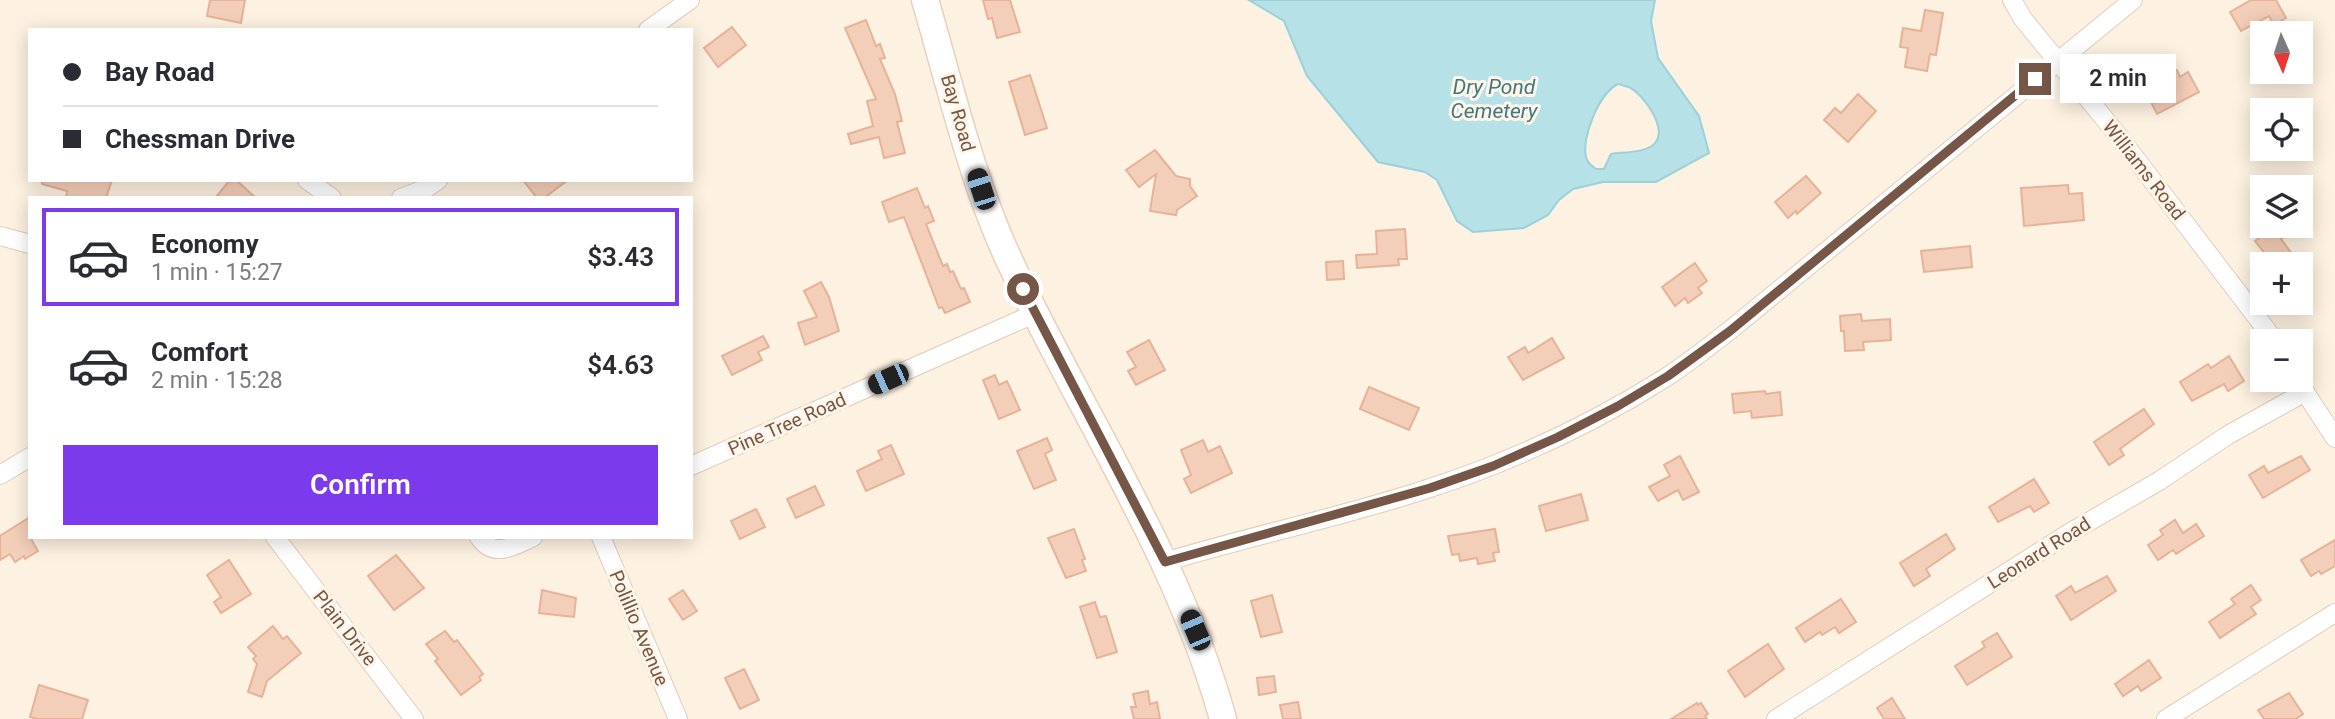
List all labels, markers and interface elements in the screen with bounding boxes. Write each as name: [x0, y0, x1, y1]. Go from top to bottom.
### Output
north arrow: [2250, 21, 2314, 84]
map controls: [2250, 21, 2313, 392]
callout: 2 min: [2060, 55, 2175, 104]
text: Bay Road: [105, 57, 215, 87]
route end: [2019, 63, 2051, 95]
text: 2 min: [2089, 65, 2147, 92]
street label: Bay Road: [936, 72, 980, 154]
water label: Dry Pond Cemetery: [1451, 75, 1539, 123]
button: locate: [2250, 98, 2313, 161]
street label: Williams Road: [2098, 115, 2190, 225]
text: Chessman Drive: [105, 124, 295, 154]
car: [965, 166, 998, 212]
button: layers: [2250, 175, 2313, 238]
icon: car: [67, 226, 130, 289]
text: Economy: [151, 229, 258, 259]
text: $3.43: [587, 242, 654, 272]
button: +: [2250, 252, 2313, 315]
text: 1 min · 15:27: [151, 259, 283, 286]
route start: [1007, 273, 1039, 305]
button: −: [2250, 329, 2313, 392]
icon: car: [67, 334, 130, 397]
text: Comfort: [151, 337, 248, 367]
text: $4.63: [587, 350, 654, 380]
car: [865, 361, 912, 397]
text: 2 min · 15:28: [151, 367, 283, 394]
street label: Pine Tree Road: [724, 388, 850, 460]
button: Confirm: [63, 445, 658, 525]
street label: Leonard Road: [1983, 512, 2095, 594]
street label: Polillio Avenue: [604, 567, 674, 689]
street label: Plain Drive: [308, 586, 382, 670]
car: [1178, 607, 1213, 653]

